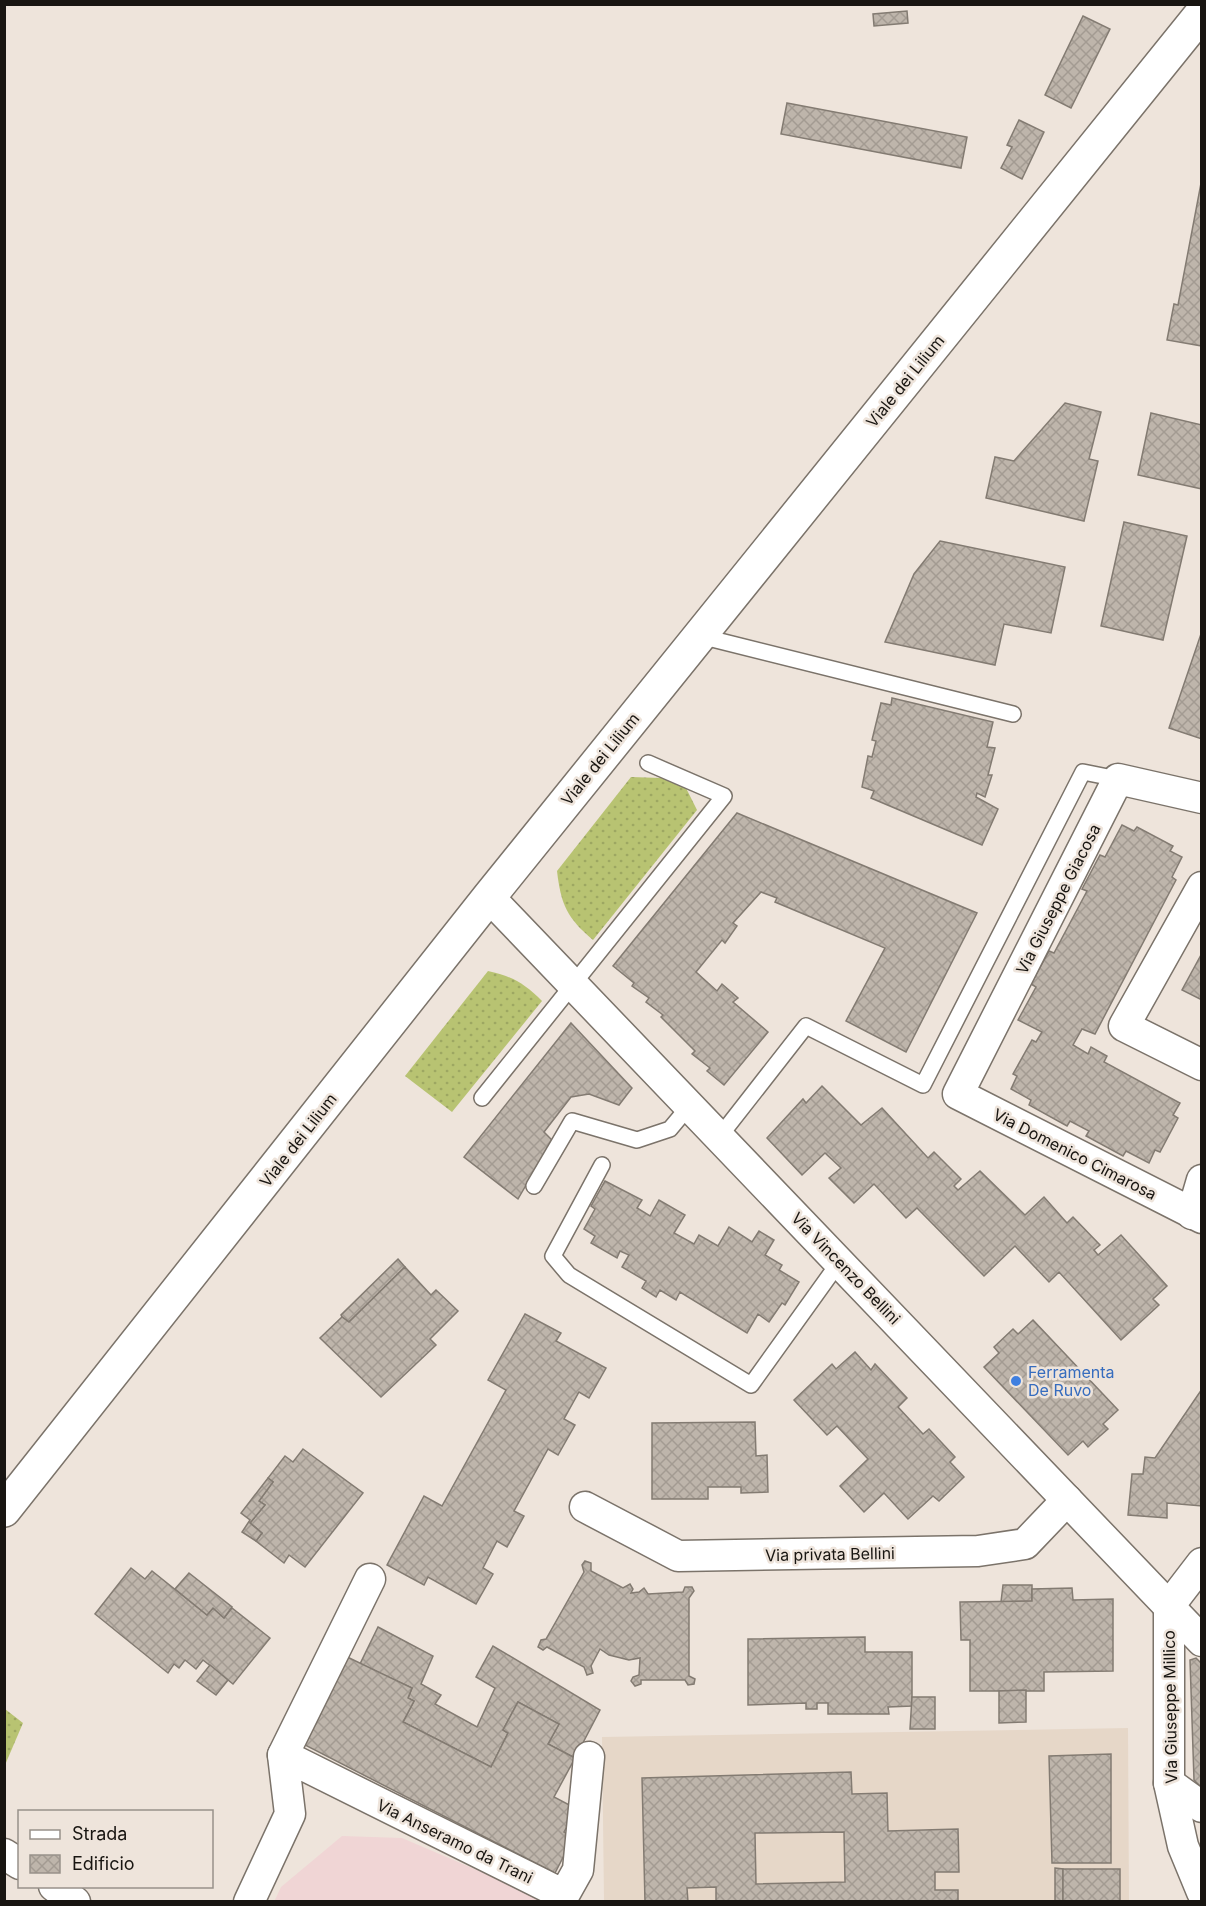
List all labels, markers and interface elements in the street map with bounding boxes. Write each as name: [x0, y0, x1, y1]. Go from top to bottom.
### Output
street label: Viale dei Lilium: [862, 331, 948, 431]
street label: Viale dei Lilium: [557, 709, 643, 809]
street label: Via Giuseppe Giacosa: [1011, 821, 1105, 977]
street label: Viale dei Lilium: [255, 1089, 341, 1191]
street label: Via Domenico Cimarosa: [990, 1104, 1160, 1204]
street label: Via Vincenzo Bellini: [787, 1208, 905, 1328]
place label: Ferramenta De Ruvo: [1028, 1362, 1115, 1400]
marker: Ferramenta De Ruvo: [1009, 1374, 1023, 1388]
street label: Via privata Bellini: [765, 1543, 895, 1565]
street label: Via Giuseppe Millico: [1159, 1630, 1181, 1784]
street label: Via Anseramo da Trani: [374, 1795, 536, 1887]
legend: [18, 1810, 213, 1888]
text: Strada: [72, 1823, 127, 1844]
text: Edificio: [72, 1853, 135, 1874]

